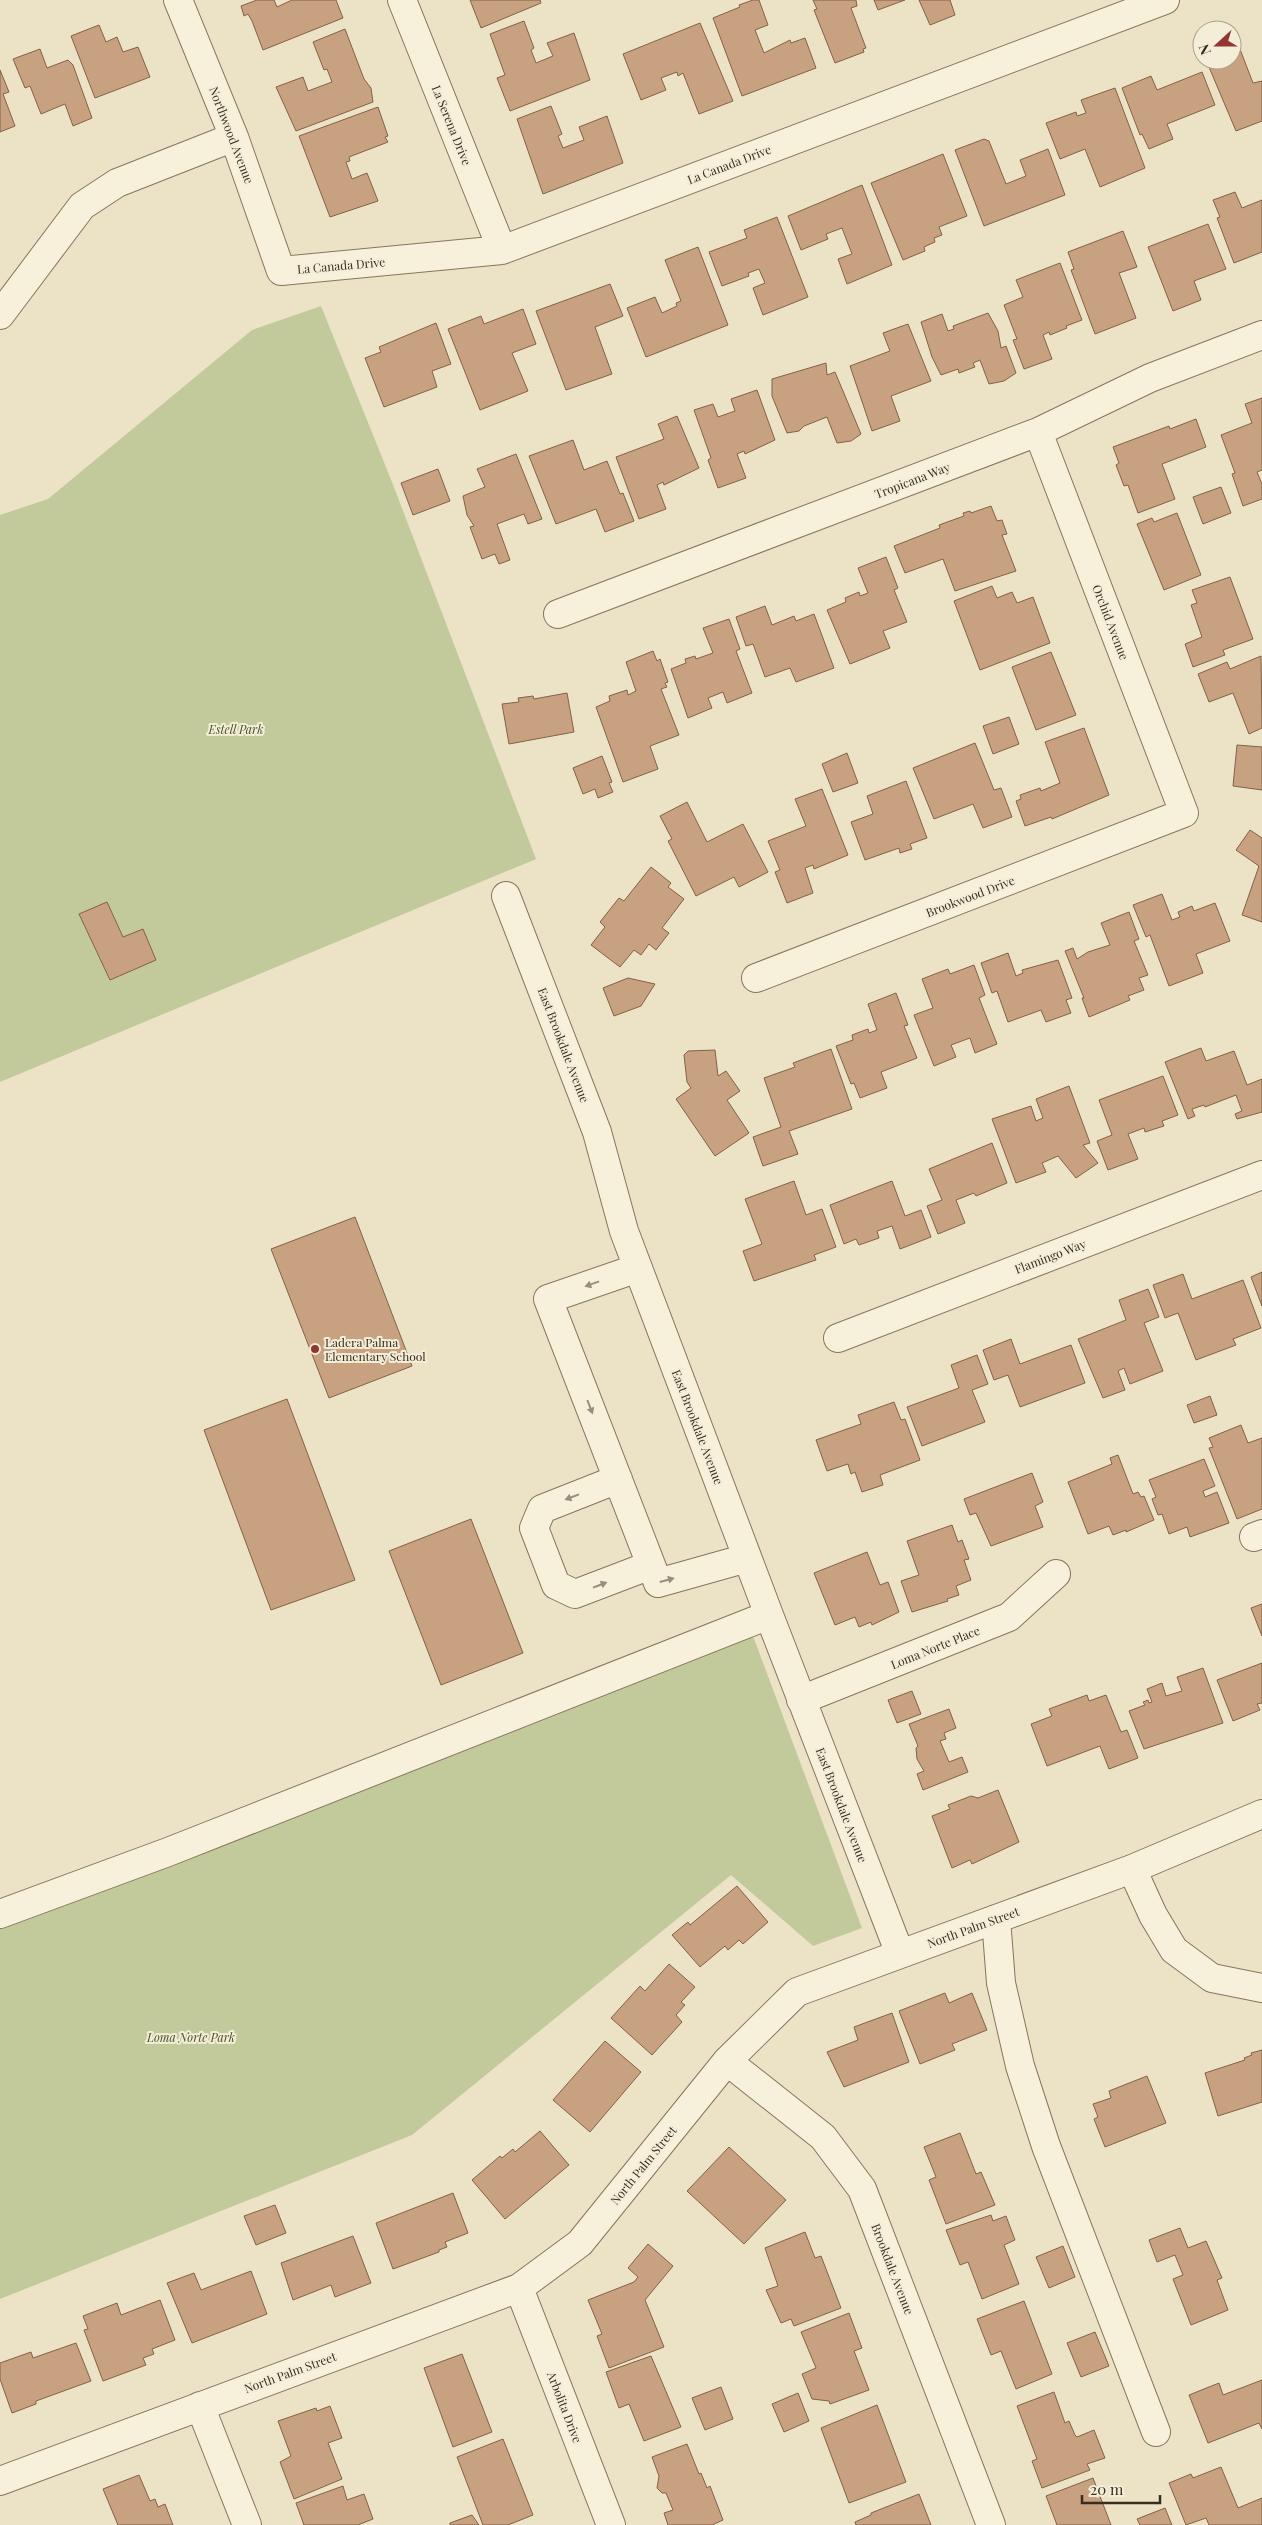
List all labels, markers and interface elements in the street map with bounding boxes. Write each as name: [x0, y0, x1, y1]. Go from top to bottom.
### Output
north arrow: [1192, 20, 1242, 70]
text: N: [1194, 42, 1215, 58]
street label: La Serena Drive: [429, 83, 475, 167]
street label: Northwood Avenue: [206, 84, 258, 186]
street label: La Canada Drive: [685, 141, 773, 187]
street label: La Canada Drive: [296, 253, 386, 277]
street label: Tropicana Way: [872, 458, 952, 502]
street label: Orchid Avenue: [1089, 582, 1133, 662]
park label: Estell Park: [208, 721, 263, 737]
street label: Brookwood Drive: [923, 872, 1017, 920]
street label: East Brookdale Avenue: [535, 985, 593, 1105]
street label: Flamingo Way: [1012, 1235, 1088, 1277]
one-way arrow: [584, 1281, 599, 1288]
place label: Ladera Palma Elementary School: [325, 1334, 426, 1364]
marker: Ladera Palma Elementary School: [309, 1343, 321, 1355]
street label: East Brookdale Avenue: [669, 1367, 727, 1487]
one-way arrow: [587, 1400, 594, 1415]
one-way arrow: [565, 1494, 580, 1501]
one-way arrow: [660, 1576, 675, 1584]
one-way arrow: [593, 1581, 608, 1589]
street label: Loma Norte Place: [888, 1622, 982, 1672]
street label: East Brookdale Avenue: [813, 1745, 871, 1865]
street label: North Palm Street: [925, 1903, 1022, 1951]
park label: Loma Norte Park: [146, 2029, 235, 2045]
street label: North Palm Street: [606, 2122, 680, 2208]
street label: Brookdale Avenue: [868, 2221, 918, 2317]
street label: North Palm Street: [242, 2348, 339, 2396]
street label: Arbolita Drive: [544, 2368, 586, 2445]
scale bar: [1082, 2472, 1160, 2504]
text: 20 m: [1090, 2479, 1124, 2499]

